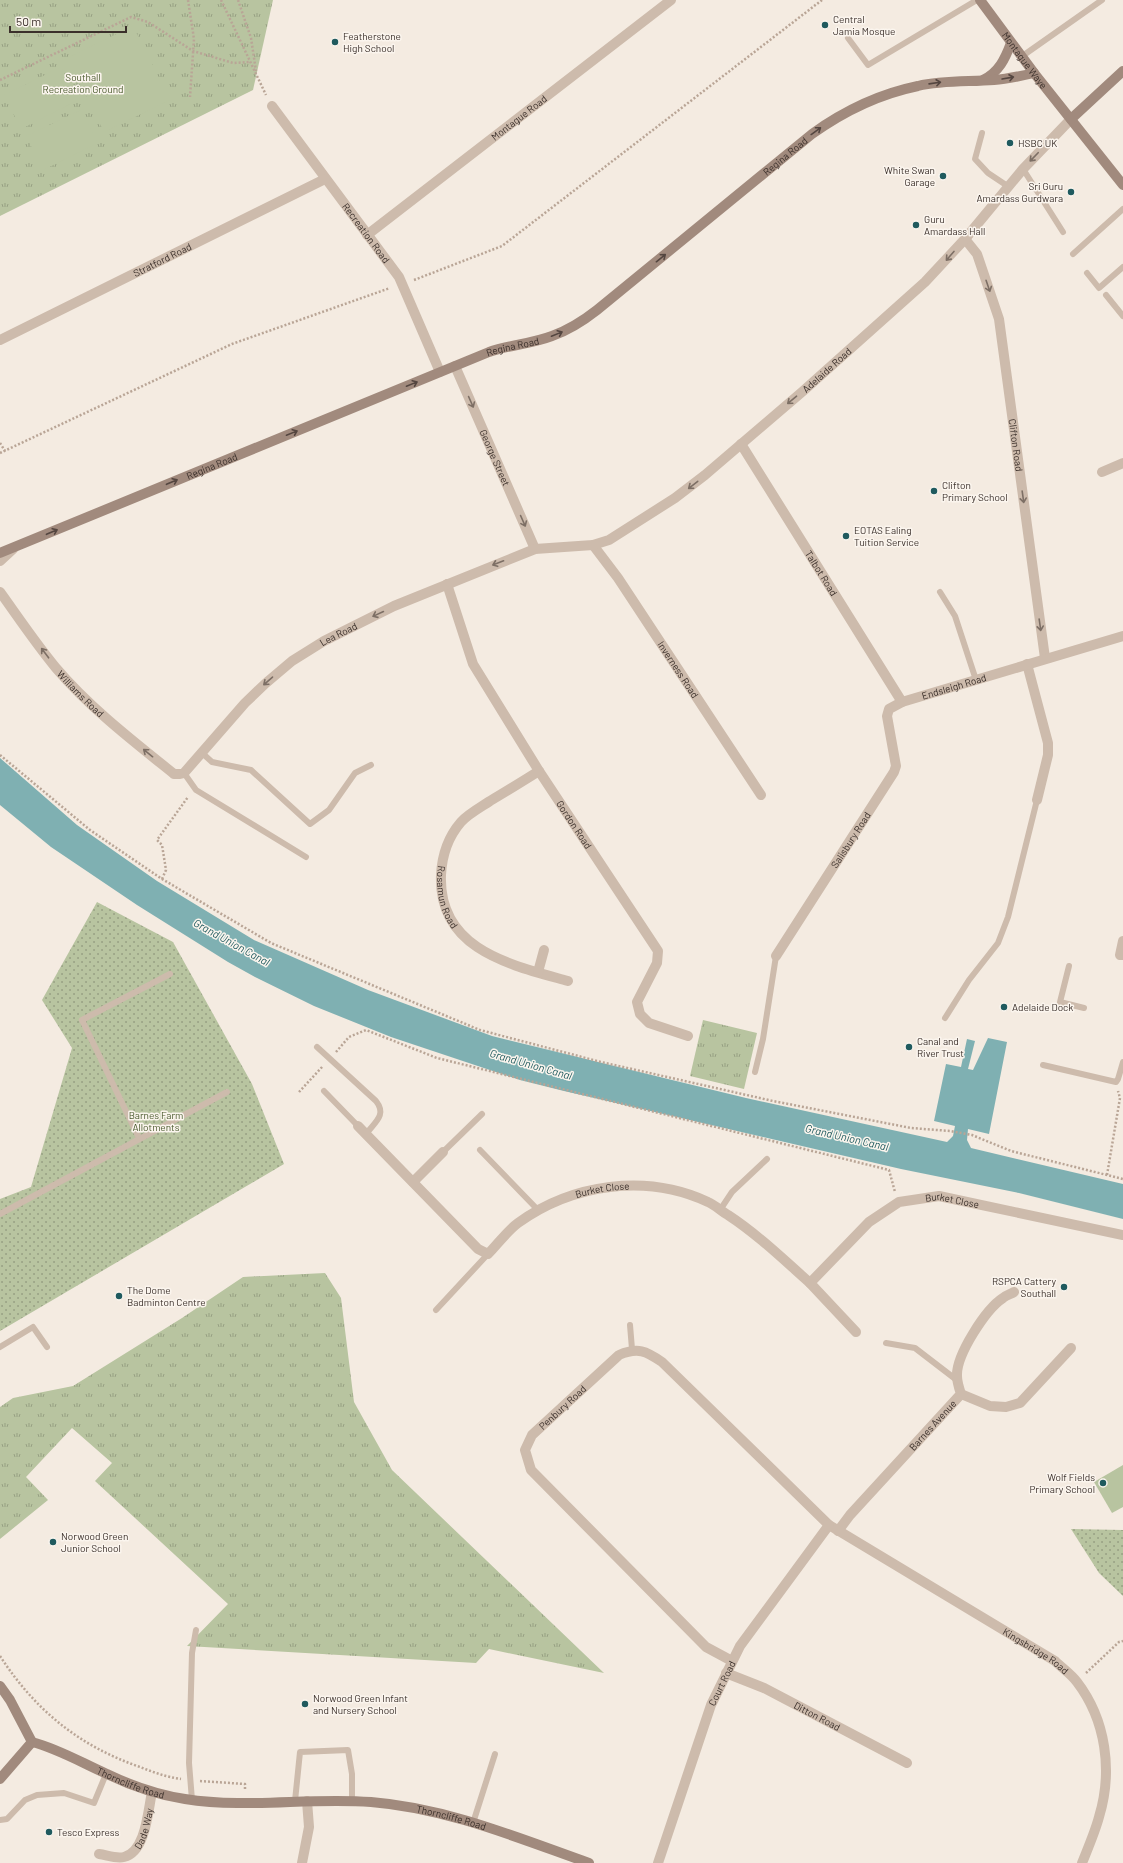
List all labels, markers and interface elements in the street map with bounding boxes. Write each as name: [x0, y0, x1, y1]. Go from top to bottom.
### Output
scale bar: [10, 8, 126, 34]
place label: Central Jamia Mosque: [833, 13, 895, 37]
text: 50 m: [16, 14, 41, 28]
marker: Central Jamia Mosque: [820, 20, 830, 30]
street label: Montague Waye: [1000, 29, 1050, 91]
place label: Featherstone High School: [343, 30, 401, 54]
marker: Featherstone High School: [330, 37, 340, 47]
park label: Southall Recreation Ground: [43, 71, 123, 95]
one-way arrow: [1001, 74, 1014, 82]
one-way arrow: [928, 79, 941, 87]
street label: Montague Road: [489, 92, 549, 143]
one-way arrow: [810, 127, 821, 135]
street label: Regina Road: [760, 134, 810, 178]
place label: HSBC UK: [1018, 137, 1057, 149]
marker: HSBC UK: [1005, 138, 1015, 148]
one-way arrow: [1029, 152, 1039, 162]
place label: White Swan Garage: [884, 164, 935, 188]
marker: White Swan Garage: [938, 171, 948, 181]
place label: Sri Guru Amardass Gurdwara: [976, 180, 1063, 204]
marker: Sri Guru Amardass Gurdwara: [1066, 187, 1076, 197]
street label: Recreation Road: [340, 200, 392, 265]
place label: Guru Amardass Hall: [924, 213, 985, 237]
marker: Guru Amardass Hall: [911, 220, 921, 230]
street label: Stratford Road: [131, 240, 193, 279]
one-way arrow: [946, 251, 955, 262]
one-way arrow: [656, 254, 667, 263]
one-way arrow: [985, 280, 992, 293]
one-way arrow: [550, 330, 562, 338]
street label: Regina Road: [484, 334, 540, 359]
street label: Adelaide Road: [800, 345, 854, 395]
one-way arrow: [406, 379, 418, 387]
one-way arrow: [467, 395, 475, 407]
one-way arrow: [787, 396, 797, 405]
street label: Clifton Road: [1007, 418, 1026, 472]
one-way arrow: [285, 428, 297, 436]
street label: George Street: [477, 428, 513, 488]
street label: Regina Road: [185, 450, 239, 482]
one-way arrow: [165, 478, 177, 486]
place label: Clifton Primary School: [942, 479, 1008, 503]
one-way arrow: [688, 480, 699, 489]
marker: Clifton Primary School: [929, 486, 939, 496]
one-way arrow: [1019, 490, 1027, 503]
one-way arrow: [519, 514, 527, 526]
place label: EOTAS Ealing Tuition Service: [854, 524, 919, 548]
one-way arrow: [45, 528, 57, 536]
marker: EOTAS Ealing Tuition Service: [841, 531, 851, 541]
street label: Talbot Road: [803, 548, 840, 598]
one-way arrow: [493, 560, 505, 568]
one-way arrow: [373, 611, 385, 618]
one-way arrow: [1036, 619, 1044, 632]
street label: Lea Road: [317, 620, 359, 648]
street label: Inverness Road: [655, 639, 701, 700]
one-way arrow: [41, 648, 50, 659]
street label: Williams Road: [55, 668, 106, 719]
street label: Endsleigh Road: [920, 671, 988, 702]
one-way arrow: [263, 677, 273, 686]
one-way arrow: [143, 749, 154, 758]
street label: Gordon Road: [554, 798, 595, 851]
street label: Salisbury Road: [828, 810, 873, 870]
street label: Rosamun Road: [435, 865, 461, 931]
water label: Grand Union Canal: [192, 916, 273, 969]
place label: Adelaide Dock: [1012, 1001, 1073, 1013]
marker: Adelaide Dock: [999, 1002, 1009, 1012]
place label: Canal and River Trust: [917, 1035, 964, 1059]
marker: Canal and River Trust: [904, 1042, 914, 1052]
water label: Grand Union Canal: [488, 1046, 574, 1082]
park label: Barnes Farm Allotments: [129, 1109, 183, 1133]
water label: Grand Union Canal: [804, 1121, 890, 1153]
street label: Burket Close: [574, 1180, 630, 1200]
street label: Burket Close: [924, 1190, 980, 1210]
place label: RSPCA Cattery Southall: [992, 1275, 1056, 1299]
marker: RSPCA Cattery Southall: [1059, 1282, 1069, 1292]
place label: The Dome Badminton Centre: [127, 1284, 206, 1308]
marker: The Dome Badminton Centre: [114, 1291, 124, 1301]
street label: Penbury Road: [536, 1382, 588, 1432]
street label: Barnes Avenue: [906, 1397, 959, 1453]
place label: Wolf Fields Primary School: [1029, 1471, 1095, 1495]
marker: Wolf Fields Primary School: [1098, 1478, 1108, 1488]
place label: Norwood Green Junior School: [61, 1530, 128, 1554]
marker: Norwood Green Junior School: [48, 1537, 58, 1547]
street label: Kingsbridge Road: [1001, 1625, 1071, 1676]
street label: Court Road: [706, 1659, 738, 1708]
place label: Norwood Green Infant and Nursery School: [313, 1692, 408, 1716]
marker: Norwood Green Infant and Nursery School: [300, 1699, 310, 1709]
street label: Ditton Road: [792, 1699, 843, 1733]
street label: Thorncliffe Road: [95, 1764, 166, 1801]
street label: Thorncliffe Road: [415, 1802, 488, 1832]
street label: Dade Way: [131, 1807, 155, 1851]
place label: Tesco Express: [57, 1826, 119, 1838]
marker: Tesco Express: [44, 1827, 54, 1837]

